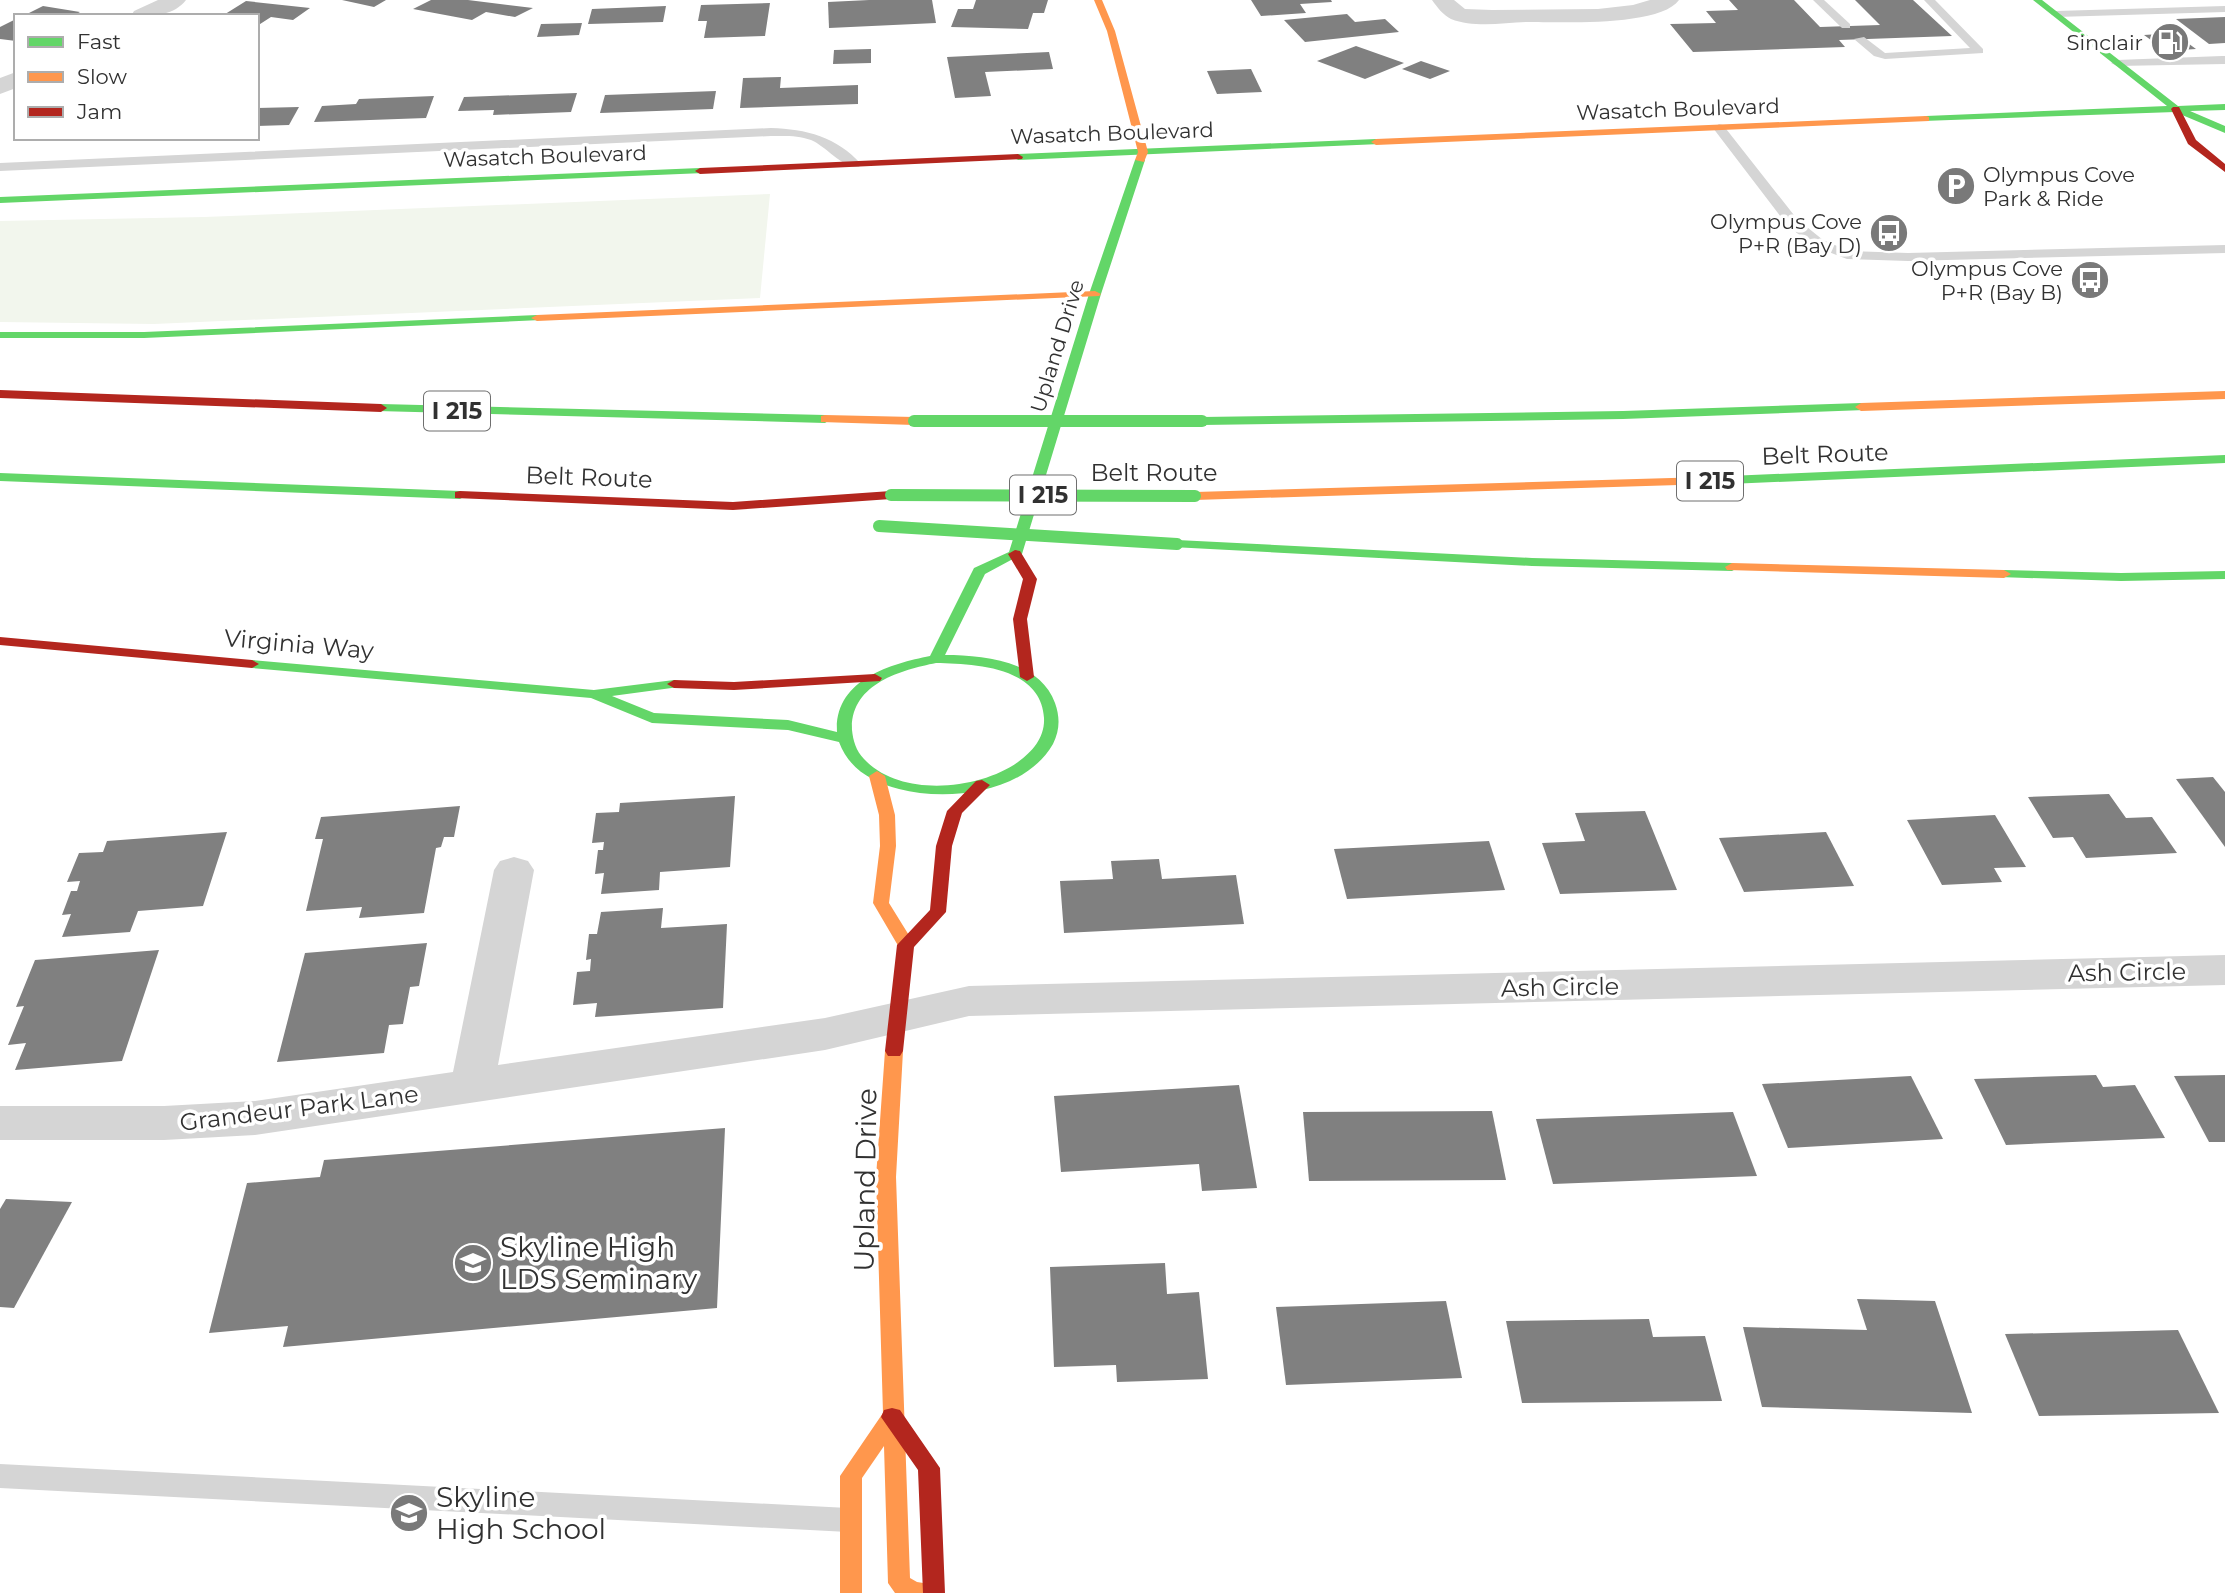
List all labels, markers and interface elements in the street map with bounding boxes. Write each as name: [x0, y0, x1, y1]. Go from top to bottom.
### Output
legend: [14, 14, 259, 140]
fuel station icon: Sinclair: [2149, 21, 2191, 63]
text: Fast: [77, 29, 121, 54]
place label: Sinclair: [2066, 30, 2143, 55]
text: Slow: [77, 64, 127, 89]
street label: Wasatch Boulevard: [1576, 93, 1780, 125]
text: Jam: [76, 99, 122, 124]
street label: Wasatch Boulevard: [1010, 117, 1214, 149]
street label: Wasatch Boulevard: [443, 140, 647, 172]
place label: Olympus Cove Park & Ride: [1983, 162, 2135, 211]
parking icon: Olympus Cove Park & Ride: [1935, 165, 1977, 207]
place label: Olympus Cove P+R (Bay D): [1710, 209, 1862, 258]
bus stop icon: Olympus Cove P+R (Bay D): [1868, 212, 1910, 254]
place label: Olympus Cove P+R (Bay B): [1911, 256, 2063, 305]
bus stop icon: Olympus Cove P+R (Bay B): [2069, 259, 2111, 301]
street label: Upland Drive: [1025, 276, 1089, 416]
road number: I 215: [424, 392, 490, 430]
street label: Belt Route: [1761, 437, 1889, 471]
street label: Belt Route: [1090, 458, 1218, 487]
street label: Belt Route: [525, 460, 653, 494]
road number: I 215: [1677, 461, 1743, 500]
road number: I 215: [1010, 475, 1076, 514]
street label: Virginia Way: [223, 623, 375, 665]
street label: Ash Circle: [2068, 956, 2186, 988]
street label: Ash Circle: [1501, 971, 1619, 1003]
street label: Grandeur Park Lane: [178, 1079, 420, 1137]
street label: Upland Drive: [846, 1088, 884, 1272]
place label: Skyline High LDS Seminary: [500, 1230, 698, 1296]
school or university icon: Skyline High LDS Seminary: [452, 1242, 494, 1284]
place label: Skyline High School: [436, 1480, 606, 1546]
school or university icon: Skyline High School: [388, 1492, 430, 1534]

